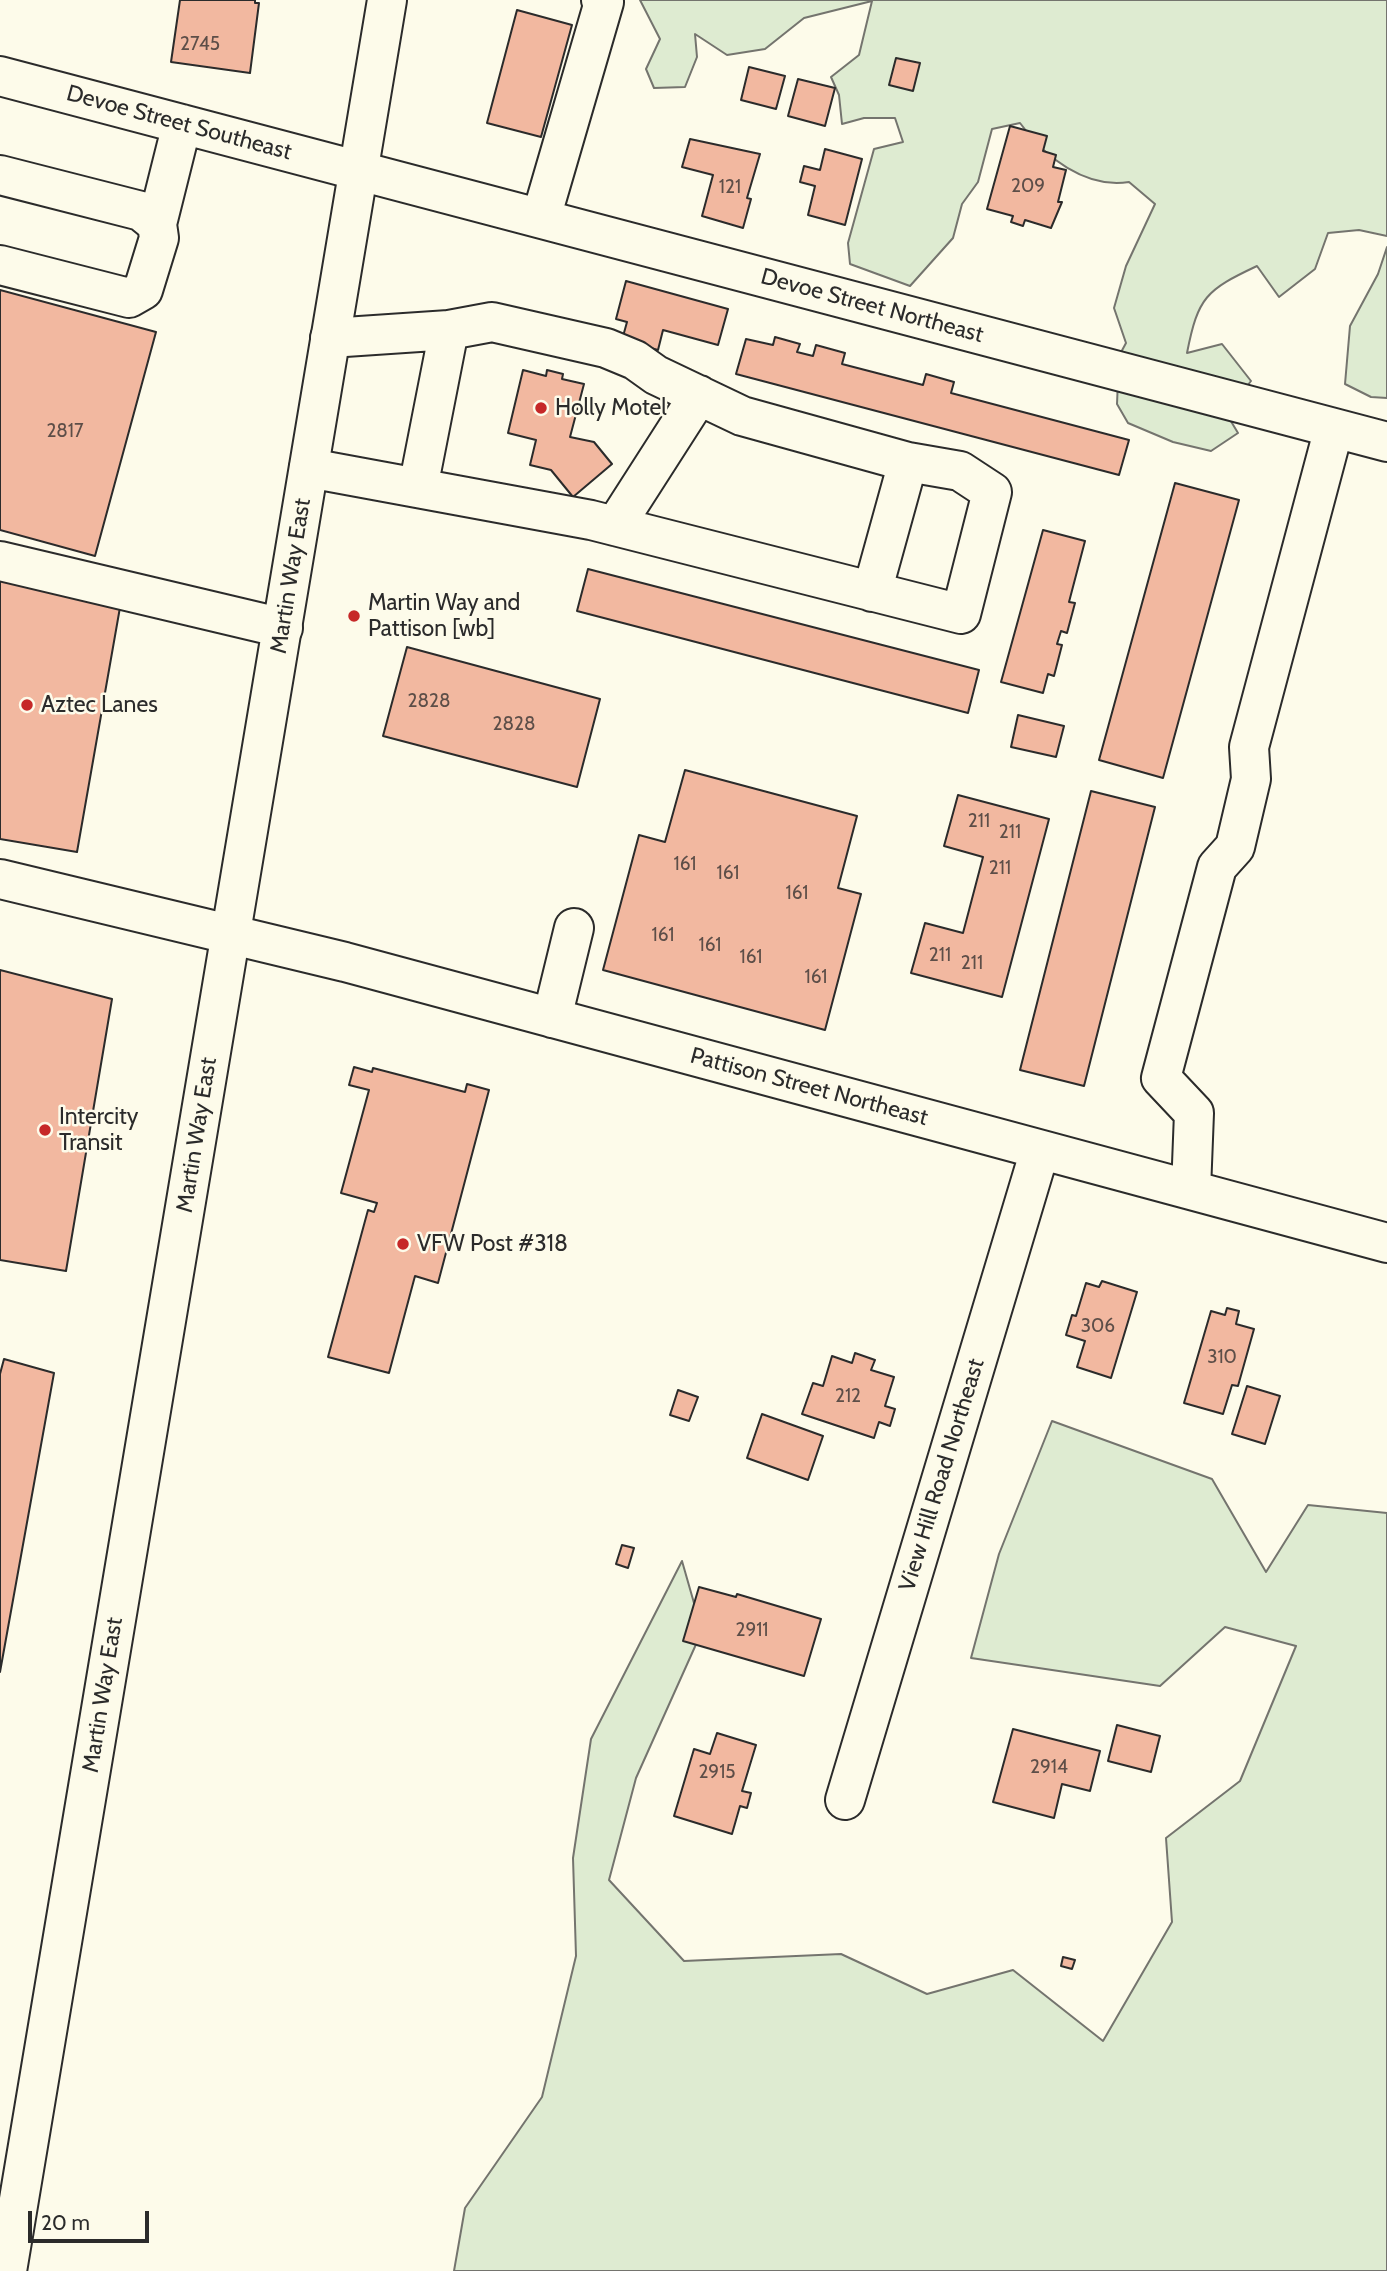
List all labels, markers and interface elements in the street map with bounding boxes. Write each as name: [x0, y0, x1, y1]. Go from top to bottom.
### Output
house number: 2745: [180, 33, 220, 55]
street label: Devoe Street Southeast: [64, 80, 294, 166]
house number: 209: [1011, 175, 1045, 197]
house number: 121: [719, 176, 741, 198]
street label: Devoe Street Northeast: [758, 263, 986, 349]
place label: Holly Motel: [555, 394, 667, 422]
marker: Holly Motel: [533, 400, 549, 416]
house number: 2817: [46, 420, 84, 442]
street label: Martin Way East: [265, 496, 317, 656]
place label: Martin Way and Pattison [wb]: [368, 589, 520, 643]
marker: Martin Way and Pattison [wb]: [346, 608, 362, 624]
house number: 2828: [408, 690, 450, 712]
place label: Aztec Lanes: [41, 691, 158, 719]
marker: Aztec Lanes: [19, 697, 35, 713]
house number: 2828: [493, 713, 535, 735]
house number: 211: [968, 810, 990, 832]
house number: 211: [999, 821, 1021, 843]
house number: 161: [673, 853, 697, 875]
house number: 211: [989, 857, 1011, 879]
house number: 161: [716, 862, 740, 884]
house number: 161: [785, 882, 809, 904]
house number: 161: [651, 924, 675, 946]
house number: 161: [698, 934, 722, 956]
house number: 211: [929, 944, 951, 966]
house number: 161: [739, 946, 763, 968]
house number: 211: [961, 952, 983, 974]
house number: 161: [804, 966, 828, 988]
street label: Pattison Street Northeast: [687, 1042, 931, 1132]
street label: Martin Way East: [171, 1055, 223, 1215]
place label: Intercity Transit: [59, 1103, 138, 1157]
marker: Intercity Transit: [37, 1122, 53, 1138]
place label: VFW Post #318: [417, 1230, 568, 1258]
marker: VFW Post #318: [395, 1236, 411, 1252]
house number: 306: [1081, 1315, 1115, 1337]
house number: 310: [1207, 1346, 1237, 1368]
street label: View Hill Road Northeast: [893, 1355, 991, 1595]
house number: 212: [835, 1385, 861, 1407]
street label: Martin Way East: [77, 1615, 129, 1775]
house number: 2911: [735, 1619, 769, 1641]
house number: 2914: [1030, 1756, 1068, 1778]
house number: 2915: [698, 1761, 736, 1783]
scale bar: [32, 2198, 152, 2242]
text: 20 m: [41, 2210, 90, 2235]

